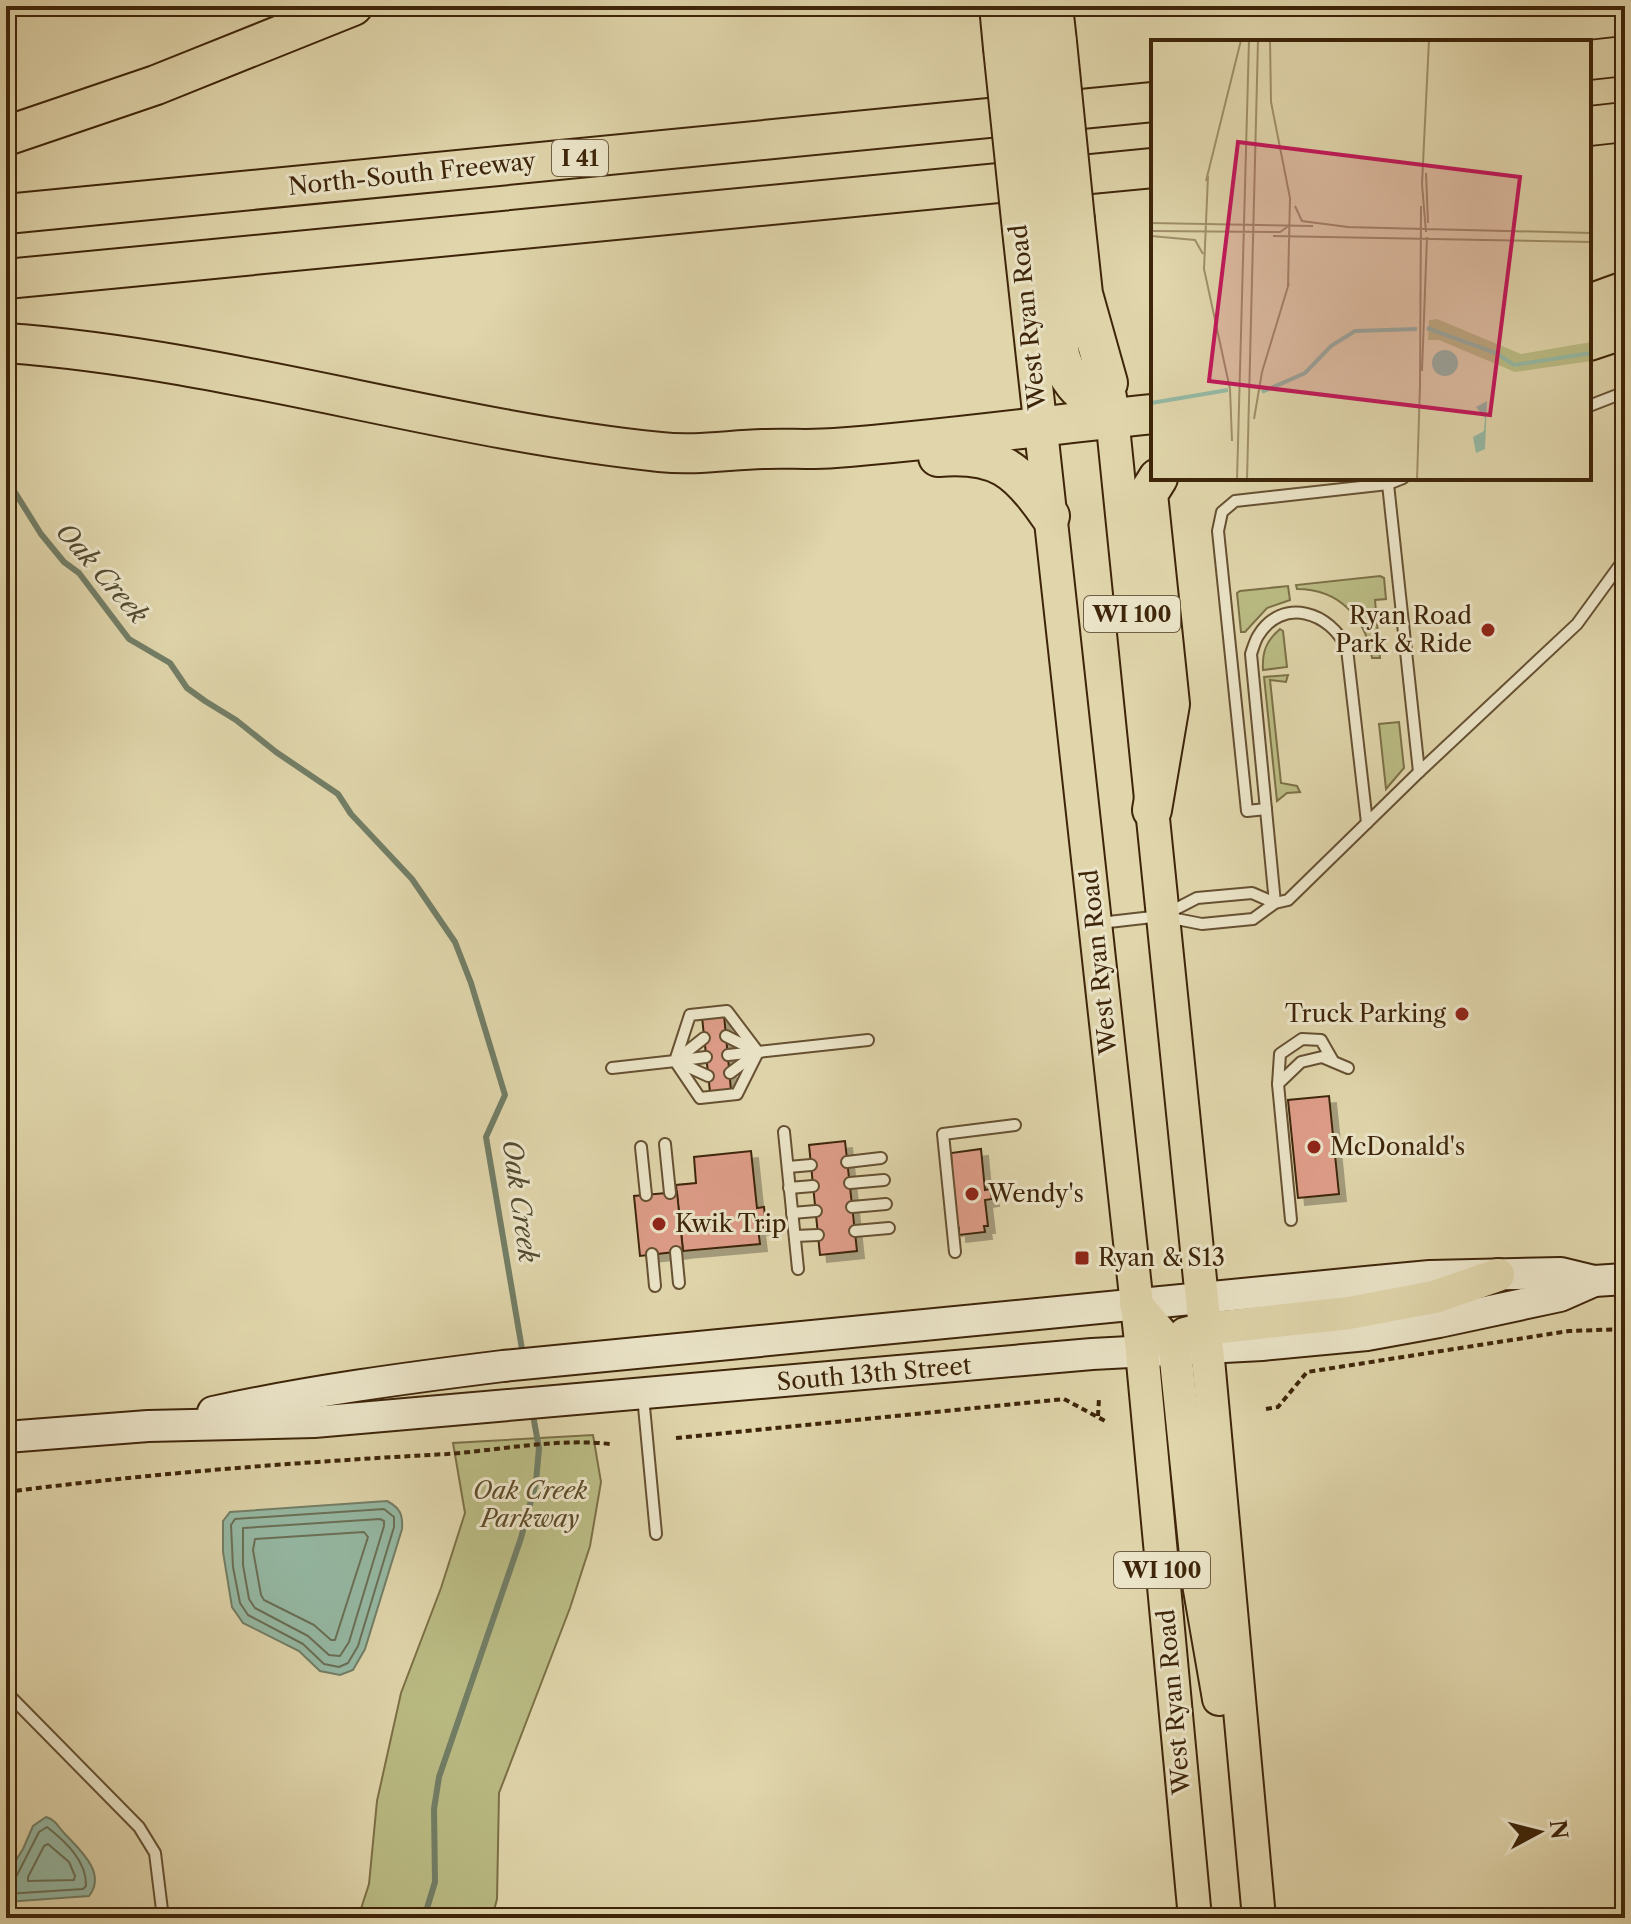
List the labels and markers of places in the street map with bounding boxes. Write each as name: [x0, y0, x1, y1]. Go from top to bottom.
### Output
place label: Ryan Road Park & Ride: [1335, 601, 1472, 658]
marker: Ryan Road Park & Ride: [1479, 621, 1497, 639]
place label: Truck Parking: [1285, 999, 1446, 1028]
marker: Truck Parking: [1453, 1005, 1471, 1023]
place label: McDonald's: [1330, 1132, 1465, 1161]
marker: McDonald's: [1305, 1138, 1323, 1156]
place label: Wendy's: [987, 1179, 1084, 1208]
marker: Wendy's: [963, 1185, 981, 1203]
place label: Kwik Trip: [675, 1209, 787, 1238]
marker: Kwik Trip: [650, 1215, 668, 1233]
place label: Ryan & S13: [1098, 1243, 1225, 1272]
marker: Ryan & S13: [1073, 1249, 1091, 1267]

